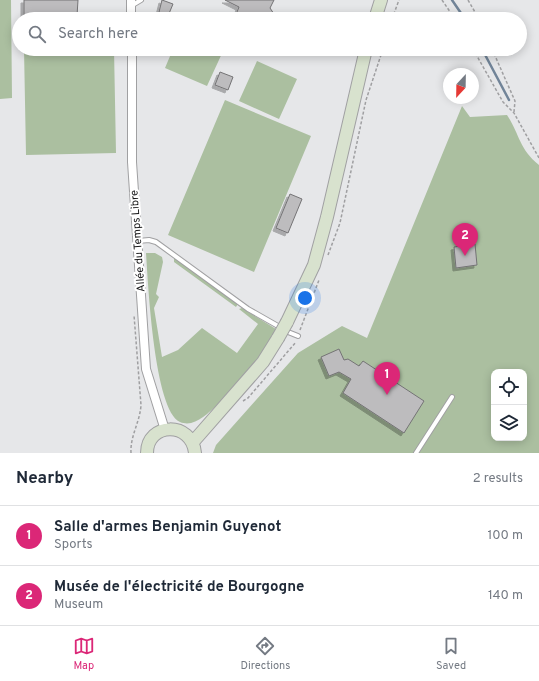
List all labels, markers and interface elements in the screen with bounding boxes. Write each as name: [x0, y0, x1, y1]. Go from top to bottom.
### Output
search box: [12, 12, 527, 56]
icon: search: [26, 23, 48, 45]
text: Search here: [58, 25, 138, 44]
north arrow: [443, 68, 479, 104]
street label: Allée du Temps Libre: [127, 190, 149, 292]
pin: 2: [452, 223, 478, 256]
your location: [295, 288, 315, 308]
pin: 1: [374, 362, 400, 395]
map controls: [491, 369, 527, 441]
button: locate: [491, 369, 527, 405]
button: layers: [491, 405, 527, 441]
text: Nearby: [16, 468, 73, 490]
text: 2 results: [473, 471, 523, 487]
text: Salle d'armes Benjamin Guyenot: [54, 518, 281, 537]
text: 1: [26, 528, 32, 544]
text: 100 m: [487, 528, 523, 544]
text: Sports: [54, 537, 93, 553]
text: Musée de l'électricité de Bourgogne: [54, 578, 304, 597]
text: 2: [25, 588, 33, 604]
text: 140 m: [488, 588, 523, 604]
text: Museum: [54, 597, 103, 613]
tab: Map: [73, 635, 95, 673]
tab: Directions: [240, 635, 290, 673]
tab: Saved: [436, 635, 466, 673]

